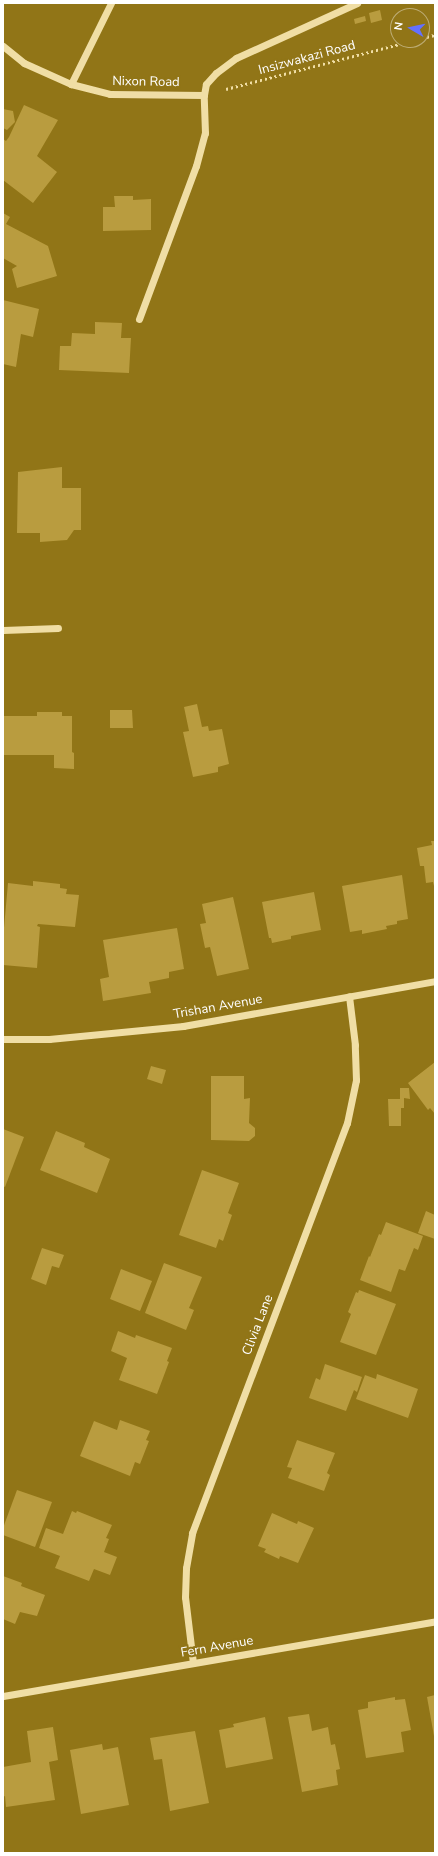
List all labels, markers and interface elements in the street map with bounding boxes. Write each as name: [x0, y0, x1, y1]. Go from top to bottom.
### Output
north arrow: [390, 8, 430, 48]
text: N: [391, 21, 407, 31]
street label: Insizwakazi Road: [257, 38, 357, 78]
street label: Nixon Road: [112, 74, 180, 90]
street label: Trishan Avenue: [172, 992, 264, 1022]
street label: Clivia Lane: [239, 1292, 277, 1358]
street label: Fern Avenue: [179, 1633, 255, 1661]

